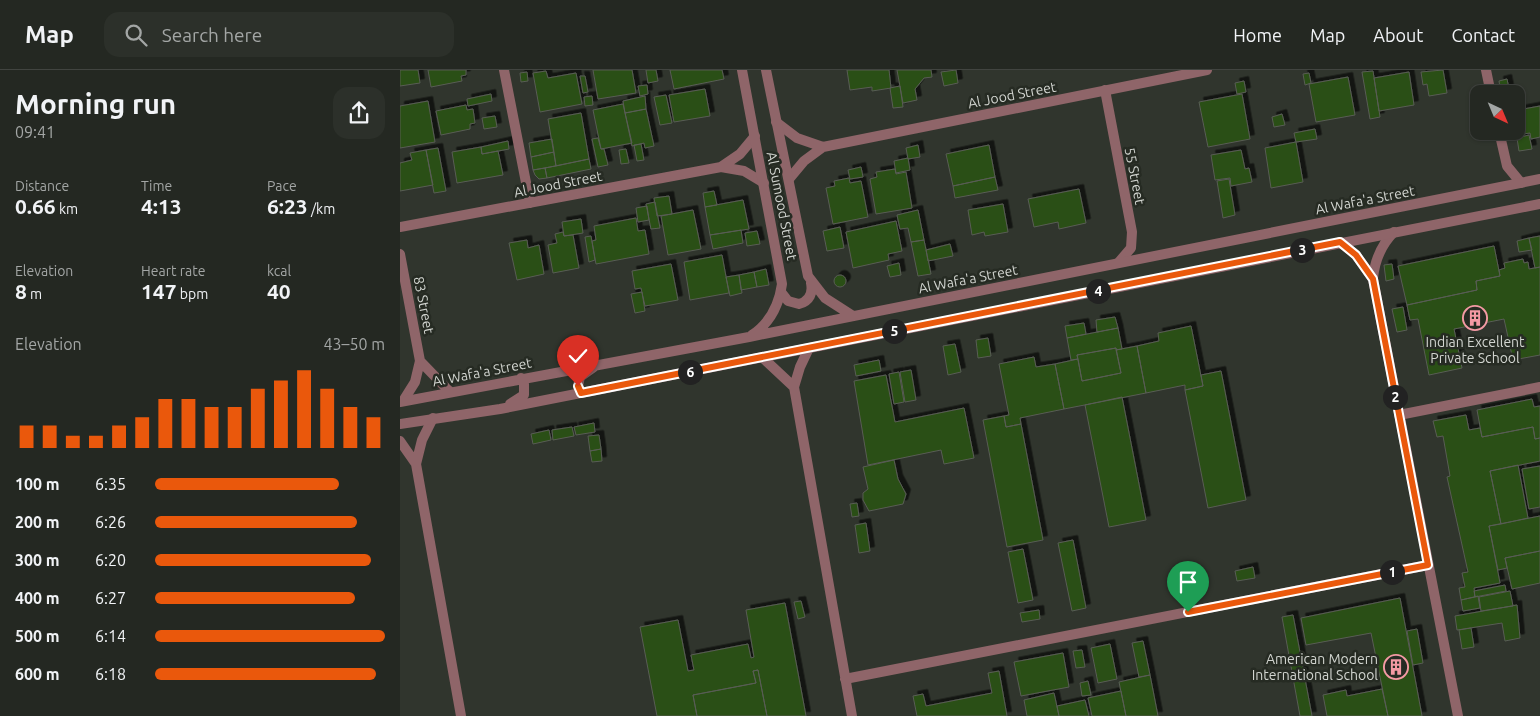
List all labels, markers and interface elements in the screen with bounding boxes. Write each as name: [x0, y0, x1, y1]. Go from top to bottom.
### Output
search box: [104, 12, 454, 57]
text: Map: [25, 21, 74, 48]
icon: search: [122, 21, 150, 49]
text: Search here: [162, 24, 262, 46]
text: Home: [1233, 25, 1282, 45]
text: Map: [1310, 25, 1345, 45]
text: About: [1373, 25, 1423, 45]
text: Contact: [1451, 25, 1515, 45]
street label: Al Jood Street: [966, 78, 1058, 111]
north arrow: [1470, 85, 1525, 140]
map controls: [1470, 85, 1525, 140]
button: share: [333, 87, 385, 139]
text: Morning run: [15, 88, 176, 119]
text: 09:41: [15, 123, 55, 141]
street label: 55 Street: [1122, 146, 1148, 207]
street label: Al Sumood Street: [764, 150, 800, 262]
street label: Al Jood Street: [512, 167, 604, 200]
text: Distance: [15, 178, 69, 194]
text: Time: [141, 178, 172, 194]
text: Pace: [267, 178, 297, 194]
street label: Al Wafa'a Street: [1314, 182, 1417, 217]
text: 0.66: [15, 194, 56, 218]
text: 4:13: [141, 194, 182, 218]
text: 6:23: [267, 194, 308, 218]
text: km: [56, 201, 78, 217]
text: /km: [308, 201, 335, 217]
pin: 3: [1290, 238, 1314, 262]
text: 3: [1299, 242, 1306, 258]
street label: Al Wafa'a Street: [917, 261, 1020, 296]
text: Elevation: [15, 263, 73, 279]
text: Heart rate: [141, 263, 205, 279]
text: kcal: [267, 263, 291, 279]
street label: 83 Street: [411, 275, 437, 336]
pin: 4: [1086, 278, 1110, 304]
text: 8: [15, 279, 27, 303]
text: 147: [141, 279, 177, 303]
text: 40: [267, 279, 291, 303]
text: 4: [1095, 283, 1102, 299]
text: m: [27, 286, 42, 302]
text: bpm: [177, 286, 208, 302]
building icon: Indian Excellent Private School: [1462, 305, 1488, 331]
pin: 5: [882, 318, 906, 344]
text: 5: [891, 323, 898, 339]
place label: Indian Excellent Private School: [1425, 334, 1525, 366]
text: Elevation: [15, 335, 82, 353]
text: 43–50 m: [323, 335, 385, 353]
pin: [557, 335, 599, 386]
icon: check: [564, 342, 592, 370]
street label: Al Wafa'a Street: [431, 354, 534, 389]
pin: 6: [678, 360, 702, 384]
text: 6: [687, 364, 694, 380]
pin: 2: [1382, 384, 1408, 410]
text: 2: [1392, 389, 1399, 405]
text: 100 m: [15, 475, 60, 493]
text: 6:35: [95, 475, 126, 493]
text: 200 m: [15, 513, 60, 531]
text: 6:26: [95, 513, 126, 531]
text: 300 m: [15, 551, 60, 569]
text: 6:20: [95, 551, 126, 569]
pin: 1: [1380, 560, 1404, 584]
pin: [1167, 561, 1209, 612]
text: 1: [1389, 564, 1396, 580]
icon: arrive: [1174, 568, 1202, 596]
text: 400 m: [15, 589, 60, 607]
text: 6:27: [95, 589, 126, 607]
text: 500 m: [15, 627, 60, 645]
text: 6:14: [95, 627, 126, 645]
place label: American Modern International School: [1252, 651, 1378, 683]
building icon: American Modern International School: [1383, 654, 1409, 680]
text: 600 m: [15, 665, 60, 683]
text: 6:18: [95, 665, 126, 683]

